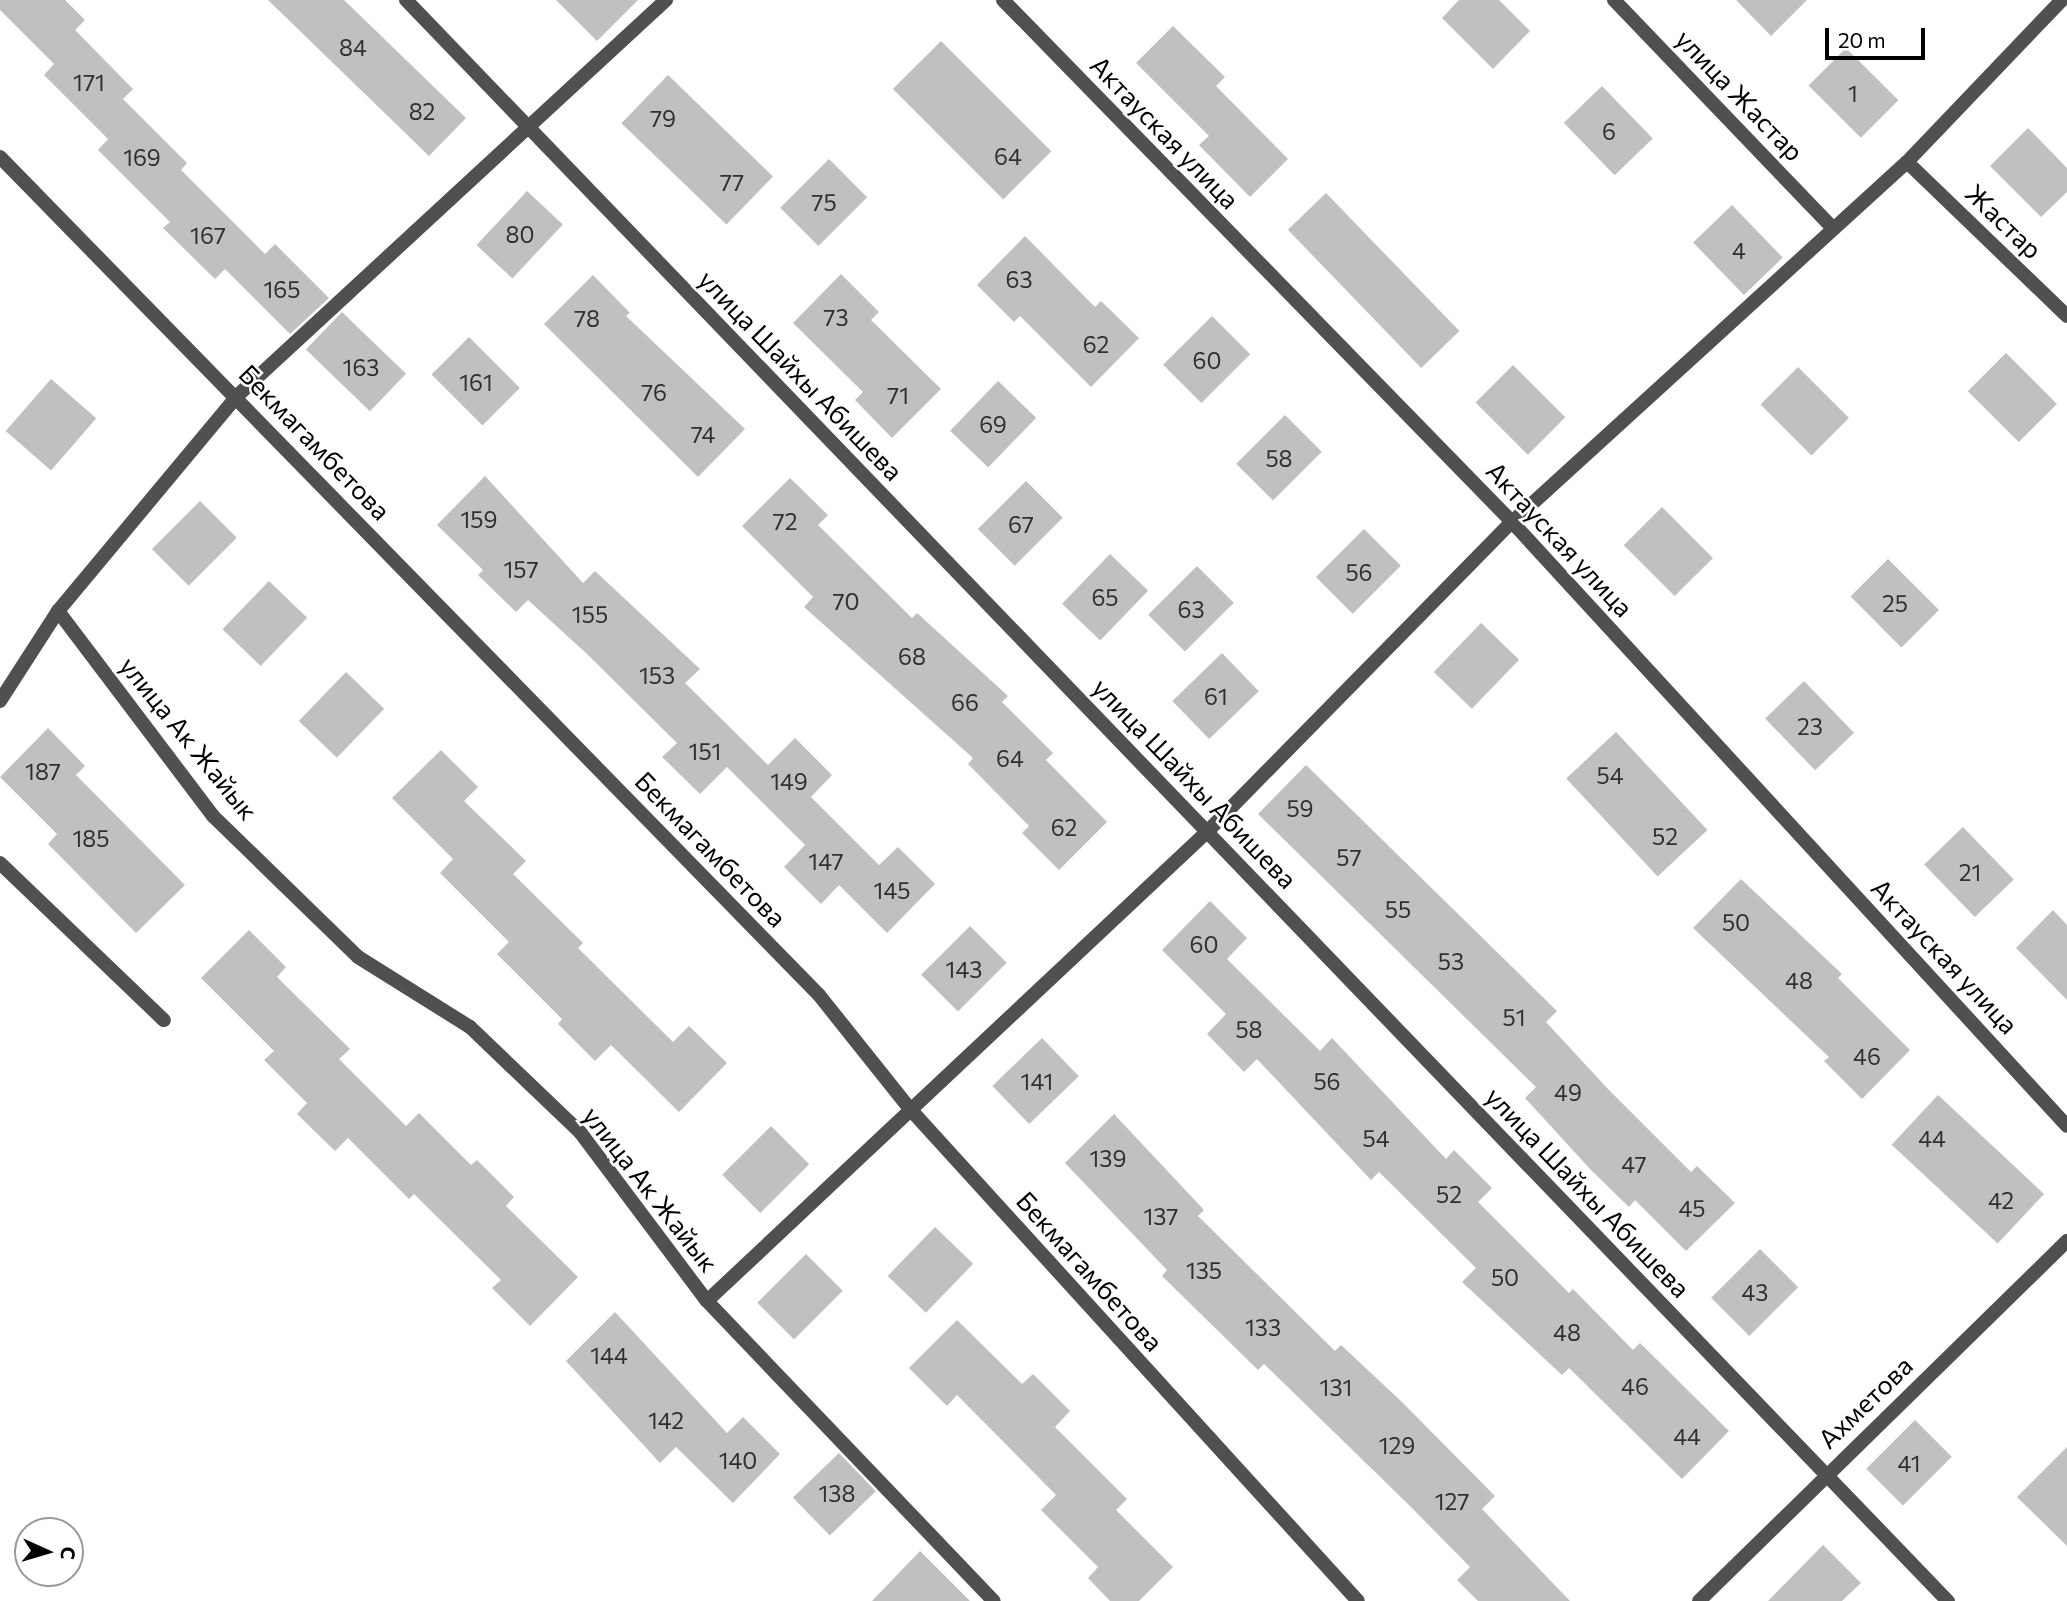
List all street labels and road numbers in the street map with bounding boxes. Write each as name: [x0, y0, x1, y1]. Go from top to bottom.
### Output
street label: улица Жастар: [1670, 23, 1810, 167]
street label: Актауская улица: [1084, 49, 1246, 215]
street label: Жастар: [1959, 177, 2049, 265]
street label: улица Шайхы Абишева: [693, 263, 909, 487]
street label: Бекмагамбетова: [233, 358, 397, 526]
street label: Актауская улица: [1480, 455, 1640, 623]
street label: улица Ак Жайык: [114, 650, 264, 826]
street label: улица Шайхы Абишева: [1087, 671, 1303, 895]
street label: Бекмагамбетова: [629, 765, 793, 933]
street label: Актауская улица: [1865, 872, 2025, 1040]
street label: улица Шайхы Абишева: [1480, 1080, 1696, 1304]
street label: улица Ак Жайык: [577, 1100, 725, 1278]
street label: Бекмагамбетова: [1010, 1185, 1170, 1357]
street label: Ахметова: [1811, 1350, 1919, 1454]

